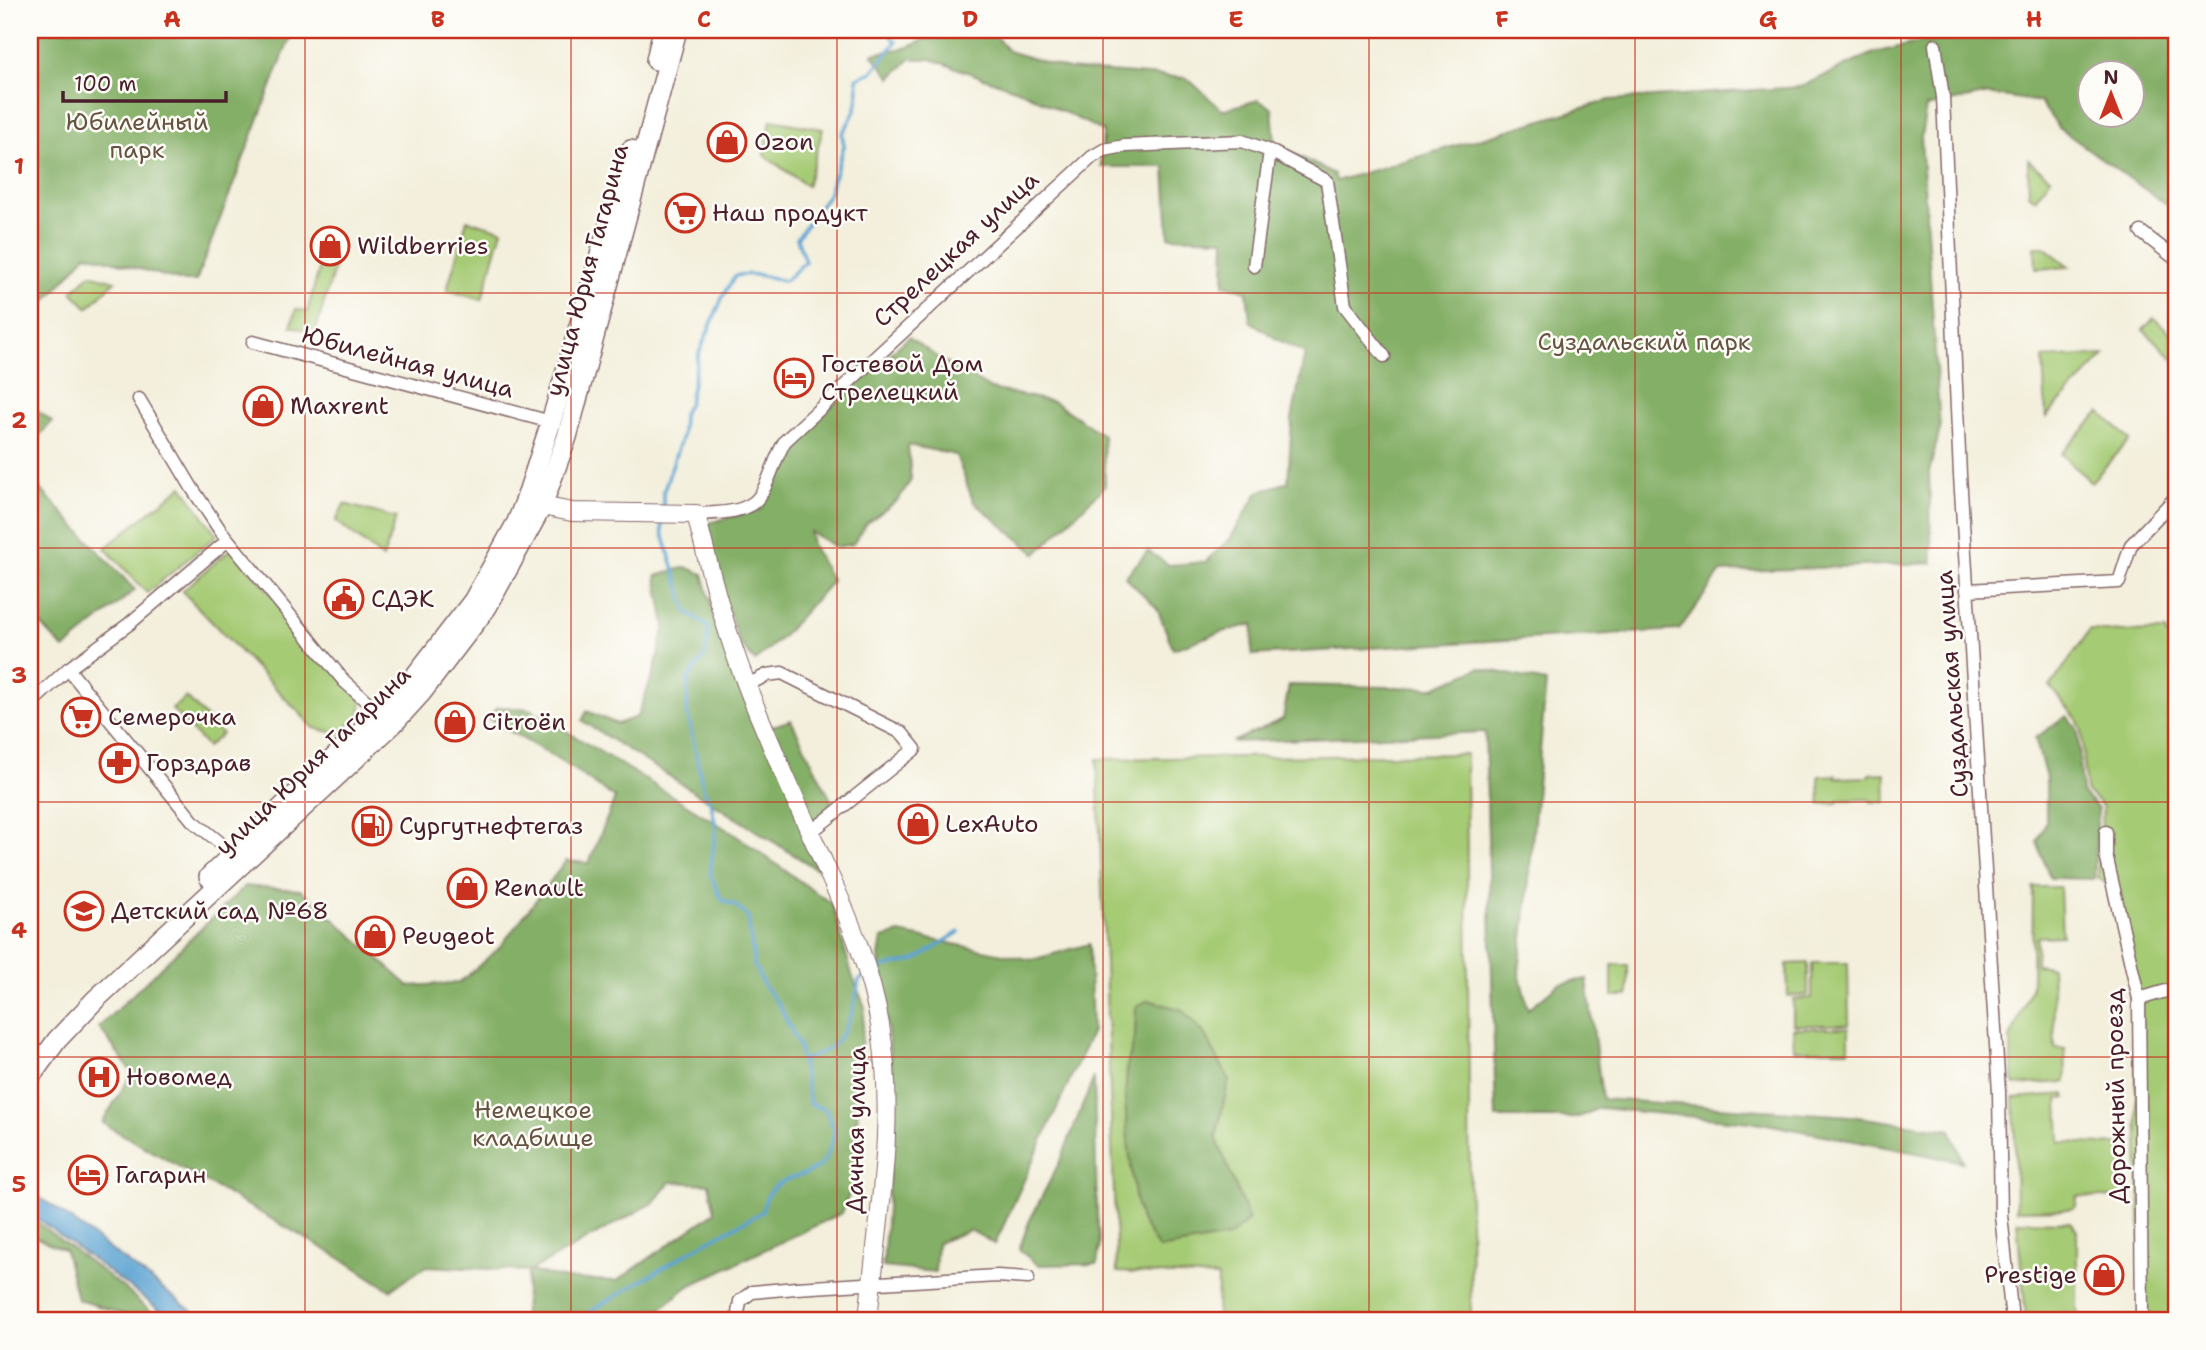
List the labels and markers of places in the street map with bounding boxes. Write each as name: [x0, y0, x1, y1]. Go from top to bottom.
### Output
shop icon: Ozon: [706, 121, 748, 163]
place label: Ozon: [754, 126, 814, 158]
supermarket icon: Наш продукт: [664, 192, 706, 234]
place label: Наш продукт: [712, 197, 869, 229]
shop icon: Wildberries: [309, 225, 351, 267]
place label: Wildberries: [357, 230, 489, 262]
place label: Гостевой Дом Стрелецкий: [821, 348, 983, 408]
hotel icon: Гостевой Дом Стрелецкий: [773, 357, 815, 399]
shop icon: Maxrent: [242, 385, 284, 427]
place label: Maxrent: [290, 390, 389, 422]
public building icon: СДЭК: [323, 578, 365, 620]
place label: СДЭК: [371, 583, 435, 615]
supermarket icon: Семерочка: [60, 696, 102, 738]
place label: Семерочка: [108, 701, 236, 733]
shop icon: Citroën: [434, 701, 476, 743]
place label: Citroën: [482, 706, 566, 738]
pharmacy icon: Горздрав: [98, 742, 140, 784]
place label: Горздрав: [146, 747, 251, 779]
shop icon: LexAuto: [897, 803, 939, 845]
fuel station icon: Сургутнефтегаз: [351, 805, 393, 847]
place label: LexAuto: [945, 808, 1039, 840]
place label: Сургутнефтегаз: [399, 810, 583, 842]
shop icon: Renault: [446, 867, 488, 909]
place label: Renault: [494, 872, 584, 904]
school or university icon: Детский сад №68: [63, 890, 105, 932]
place label: Детский сад №68: [111, 895, 329, 927]
shop icon: Peugeot: [354, 915, 396, 957]
place label: Peugeot: [402, 920, 495, 952]
hospital icon: Новомед: [78, 1056, 120, 1098]
place label: Новомед: [126, 1061, 232, 1093]
hotel icon: Гагарин: [67, 1154, 109, 1196]
place label: Гагарин: [115, 1159, 206, 1191]
shop icon: Prestige: [2083, 1254, 2125, 1296]
place label: Prestige: [1984, 1259, 2077, 1291]

